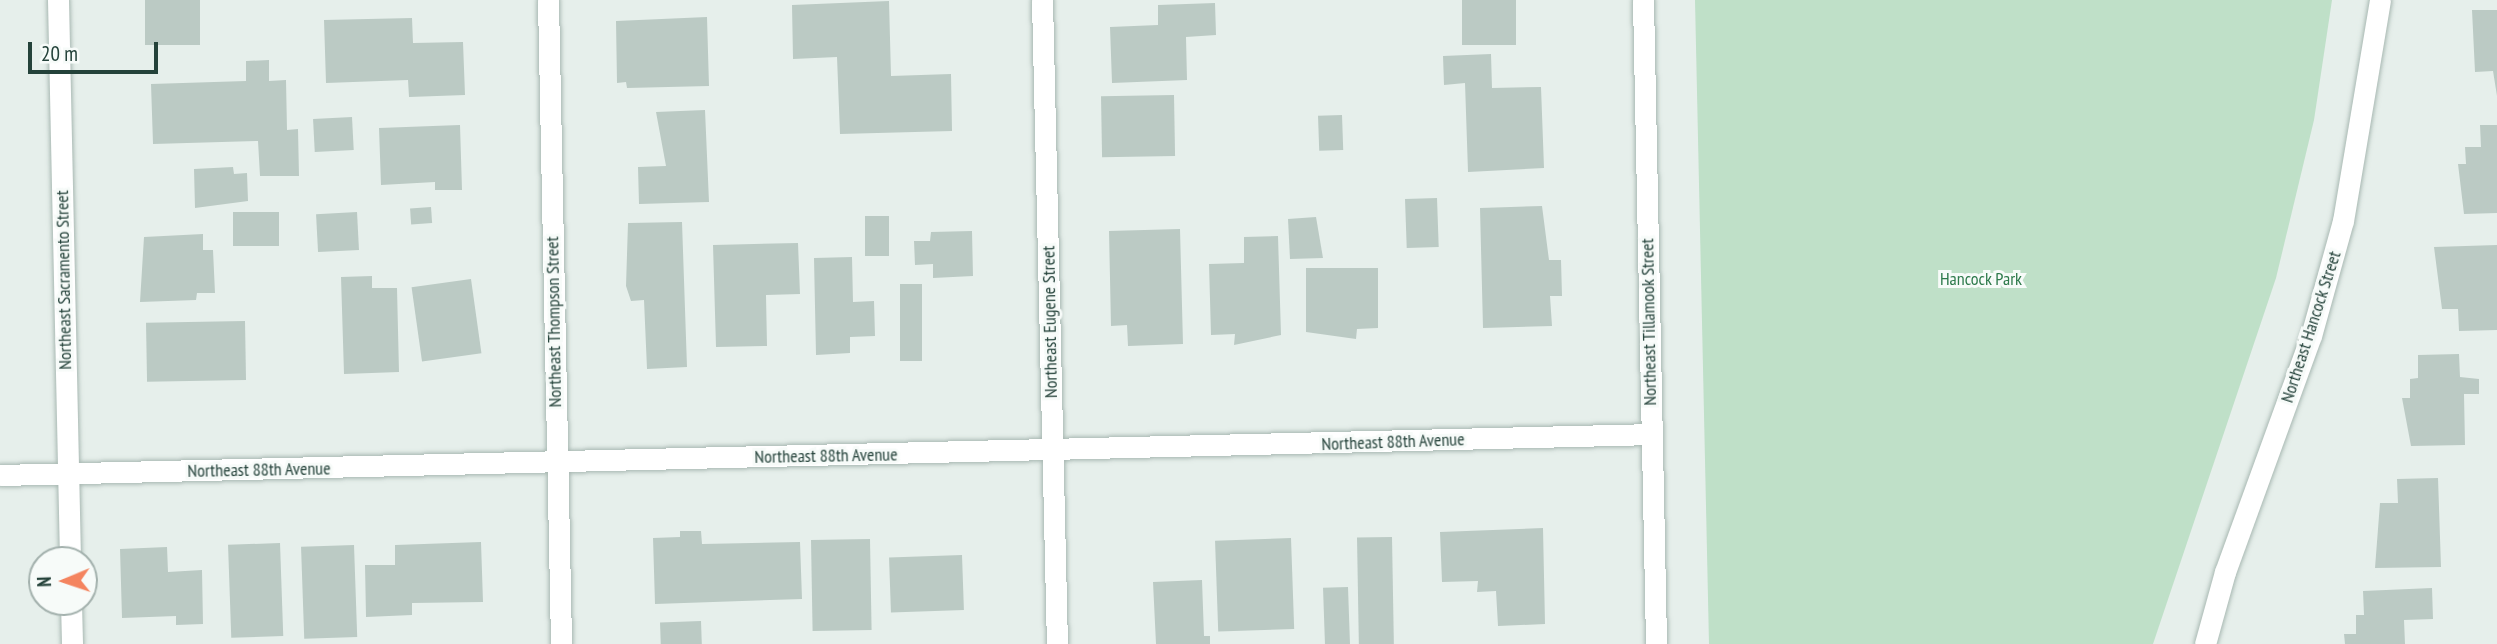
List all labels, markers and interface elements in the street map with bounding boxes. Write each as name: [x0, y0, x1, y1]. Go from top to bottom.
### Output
scale bar: [32, 28, 161, 72]
text: 20 m: [41, 40, 78, 67]
street label: Northeast Sacramento Street: [52, 190, 76, 370]
street label: Northeast Thompson Street: [542, 236, 566, 408]
street label: Northeast Tillamook Street: [1637, 238, 1661, 406]
street label: Northeast Eugene Street: [1038, 246, 1062, 398]
street label: Northeast Hancock Street: [2276, 248, 2346, 406]
park label: Hancock Park: [1940, 268, 2022, 290]
street label: Northeast 88th Avenue: [1321, 429, 1465, 455]
street label: Northeast 88th Avenue: [754, 444, 898, 468]
street label: Northeast 88th Avenue: [187, 458, 331, 482]
north arrow: [28, 546, 98, 616]
text: N: [32, 576, 56, 587]

